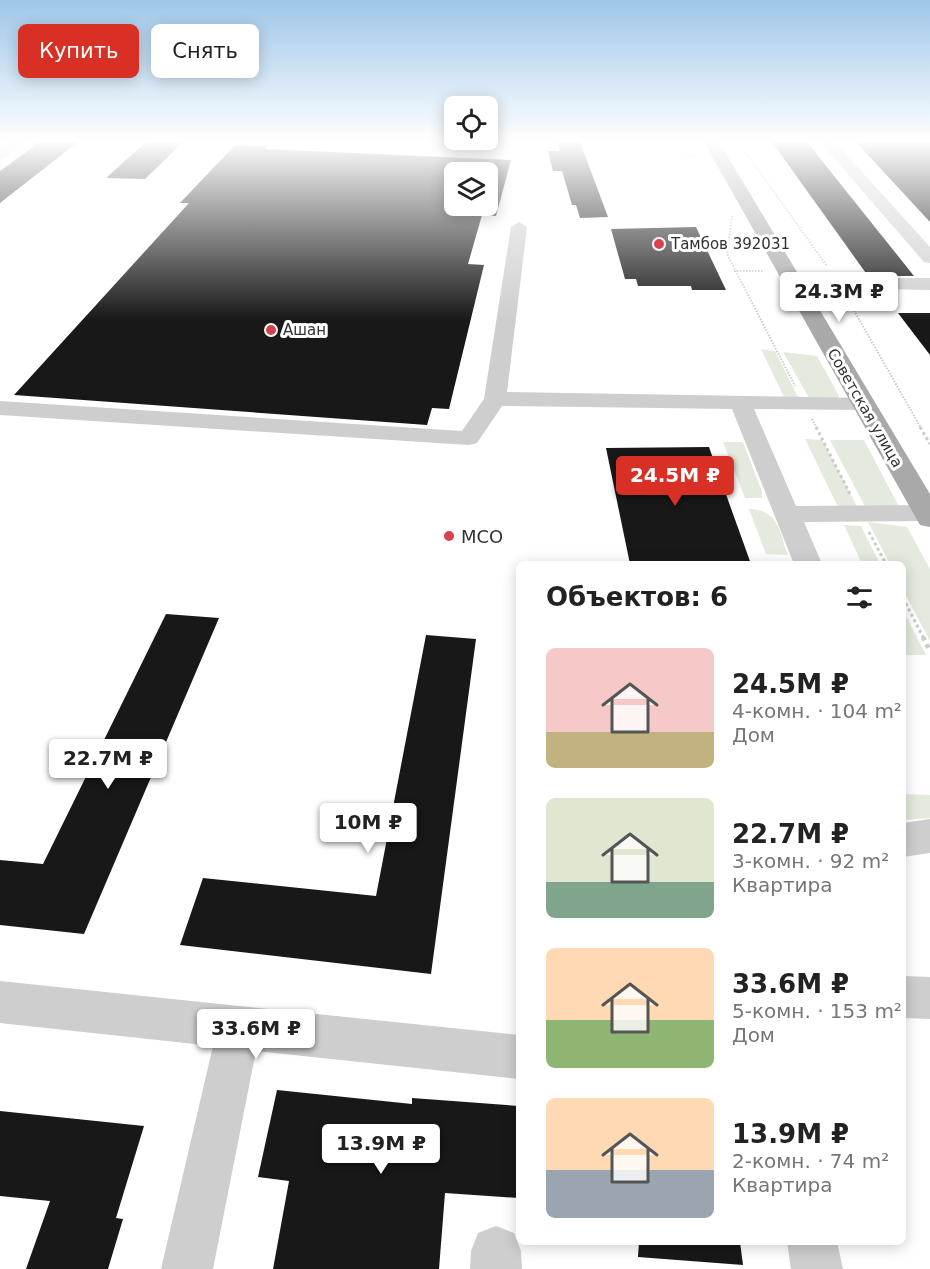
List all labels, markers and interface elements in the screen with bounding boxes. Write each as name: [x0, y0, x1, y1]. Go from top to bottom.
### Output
chip: Купить: [18, 24, 139, 78]
chip: Снять: [151, 24, 259, 78]
map controls: [444, 96, 498, 216]
button: locate: [444, 96, 498, 150]
button: layers: [444, 162, 498, 216]
place label: Тамбов 392031: [670, 235, 790, 253]
marker: Тамбов 392031: [652, 237, 666, 251]
pin: 24.3M ₽: [784, 272, 894, 323]
text: 24.3M ₽: [794, 279, 884, 303]
place label: Ашан: [283, 321, 326, 339]
marker: Ашан: [264, 323, 278, 337]
street label: Советская улица: [824, 345, 906, 471]
pin: 24.5M ₽: [620, 456, 730, 507]
text: 24.5M ₽: [630, 463, 720, 487]
place label: МСО: [461, 526, 503, 547]
marker: МСО: [442, 529, 456, 543]
icon: filters: [843, 581, 876, 614]
text: Объектов: 6: [546, 582, 728, 612]
text: 24.5M ₽: [732, 669, 849, 699]
icon: home: [594, 672, 666, 744]
text: 4-комн. · 104 m²: [732, 699, 902, 723]
text: Дом: [732, 723, 775, 747]
pin: 22.7M ₽: [53, 739, 163, 790]
text: 22.7M ₽: [63, 746, 153, 770]
pin: 10M ₽: [326, 803, 410, 854]
text: 10M ₽: [334, 810, 402, 834]
text: 22.7M ₽: [732, 819, 849, 849]
icon: home: [594, 822, 666, 894]
text: 3-комн. · 92 m²: [732, 849, 889, 873]
text: Квартира: [732, 873, 833, 897]
text: 33.6M ₽: [732, 969, 849, 999]
icon: home: [594, 972, 666, 1044]
text: 5-комн. · 153 m²: [732, 999, 902, 1023]
pin: 33.6M ₽: [201, 1009, 311, 1060]
text: 33.6M ₽: [211, 1016, 301, 1040]
text: Дом: [732, 1023, 775, 1047]
text: 13.9M ₽: [732, 1119, 849, 1149]
icon: home: [594, 1122, 666, 1194]
pin: 13.9M ₽: [326, 1124, 436, 1175]
text: 13.9M ₽: [336, 1131, 426, 1155]
text: 2-комн. · 74 m²: [732, 1149, 889, 1173]
text: Квартира: [732, 1173, 833, 1197]

